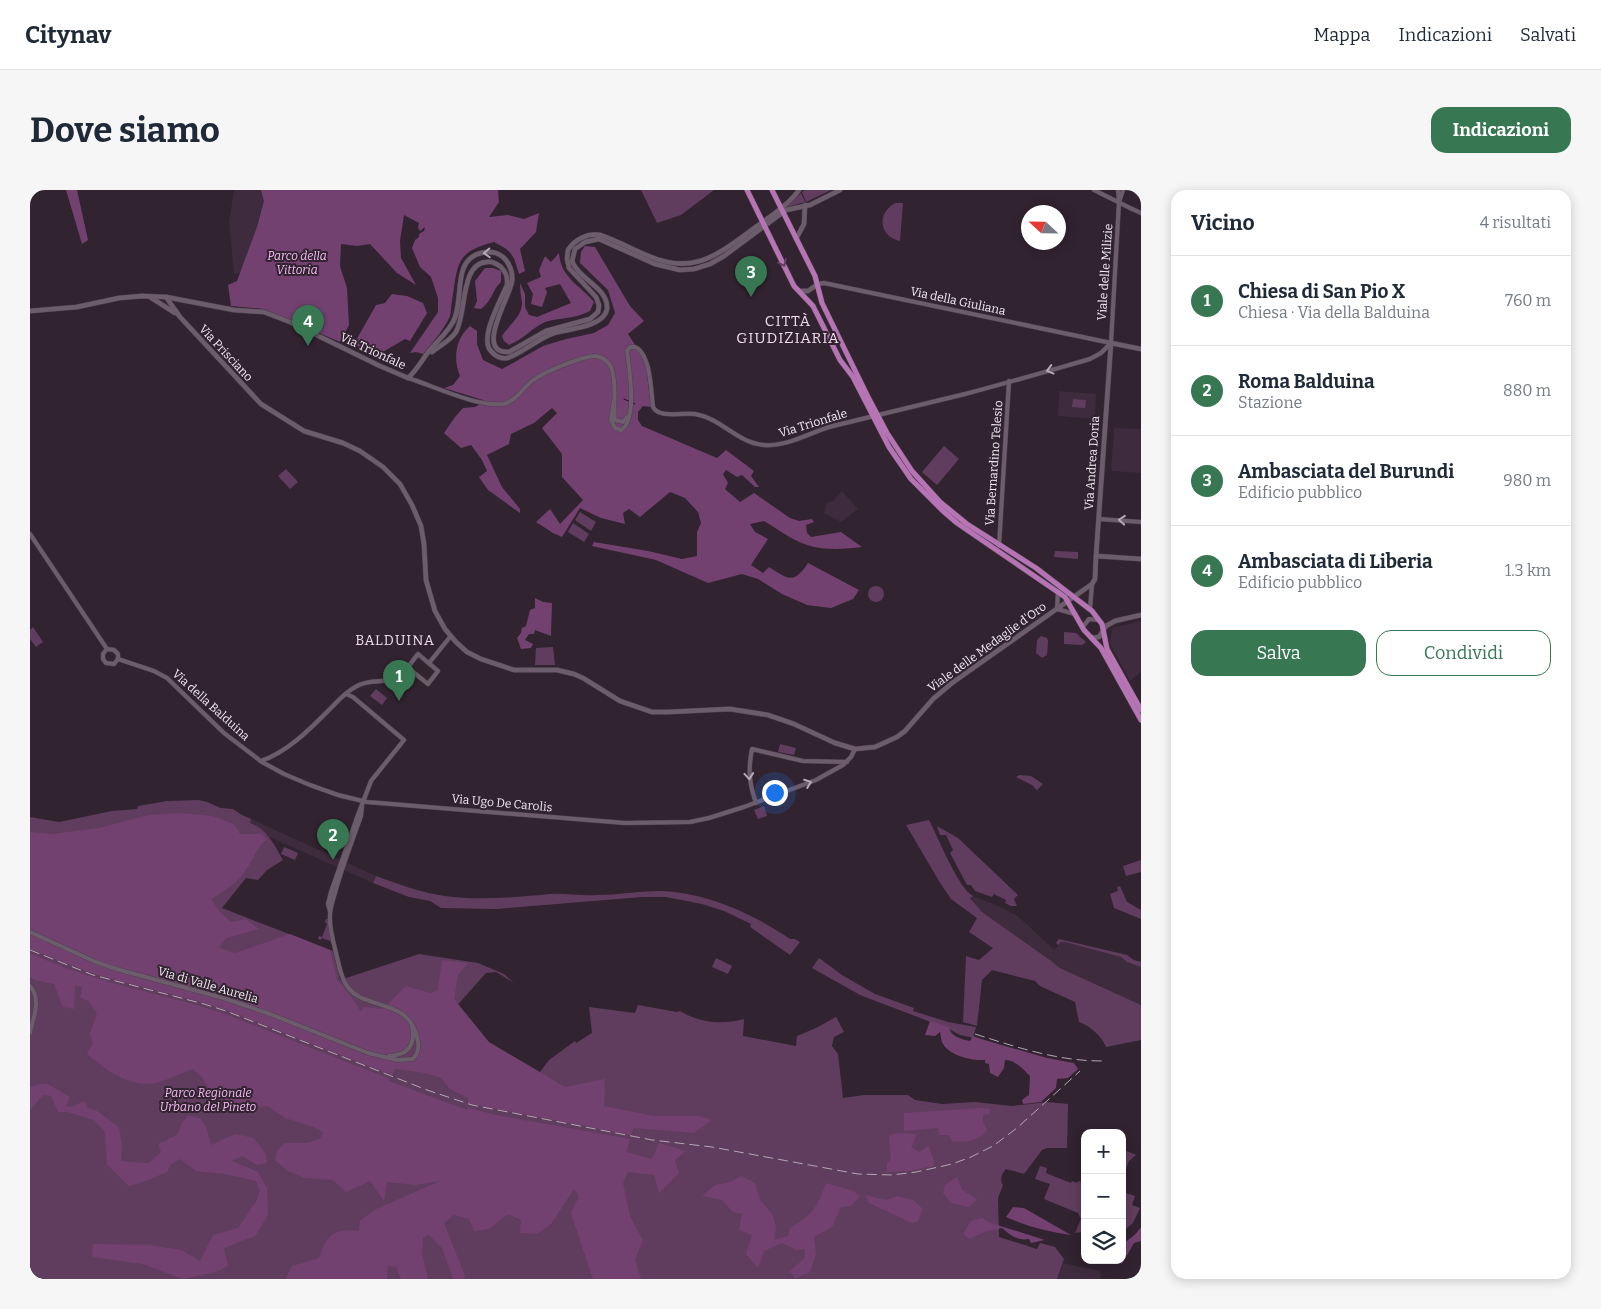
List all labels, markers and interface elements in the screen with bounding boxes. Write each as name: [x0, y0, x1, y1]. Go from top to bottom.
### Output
text: Citynav: [25, 21, 111, 49]
text: Mappa: [1314, 24, 1370, 46]
text: Indicazioni: [1398, 24, 1492, 46]
text: Salvati: [1520, 24, 1576, 46]
button: Indicazioni: [1431, 107, 1571, 153]
text: Dove siamo: [30, 109, 220, 151]
north arrow: [1021, 205, 1066, 250]
text: Vicino: [1191, 210, 1255, 236]
text: 4 risultati: [1480, 213, 1551, 232]
street label: Viale delle Milizie: [1095, 223, 1115, 321]
one-way arrow: [483, 248, 491, 259]
park label: Parco della Vittoria: [267, 249, 327, 277]
pin: 3: [735, 256, 767, 297]
one-way arrow: [777, 258, 787, 267]
text: Chiesa di San Pio X: [1238, 280, 1405, 303]
street label: Via della Giuliana: [909, 284, 1007, 318]
text: 1: [1204, 291, 1210, 310]
text: 760 m: [1505, 291, 1551, 310]
text: Chiesa · Via della Balduina: [1238, 303, 1430, 322]
pin: 4: [292, 305, 324, 346]
district label: CITTÀ GIUDIZIARIA: [736, 312, 840, 347]
street label: Via Prisciano: [196, 322, 256, 384]
street label: Via Trionfale: [338, 330, 408, 372]
one-way arrow: [1046, 365, 1054, 375]
text: Roma Balduina: [1238, 370, 1375, 393]
text: 2: [1202, 381, 1212, 400]
text: 880 m: [1503, 381, 1551, 400]
text: Stazione: [1238, 393, 1302, 412]
street label: Via Bernardino Telesio: [983, 400, 1005, 526]
street label: Via Trionfale: [777, 406, 849, 440]
street label: Via Andrea Doria: [1082, 415, 1102, 510]
text: Ambasciata del Burundi: [1238, 460, 1454, 483]
text: 3: [1202, 471, 1212, 490]
text: 980 m: [1503, 471, 1551, 490]
text: Edificio pubblico: [1238, 483, 1362, 502]
one-way arrow: [1118, 515, 1126, 526]
text: Ambasciata di Liberia: [1238, 550, 1433, 573]
text: 4: [1202, 561, 1212, 580]
text: 1.3 km: [1505, 561, 1551, 580]
text: Edificio pubblico: [1238, 573, 1362, 592]
street label: Viale delle Medaglie d'Oro: [925, 599, 1049, 695]
button: Salva: [1191, 630, 1366, 676]
button: Condividi: [1376, 630, 1551, 676]
district label: BALDUINA: [355, 632, 435, 649]
pin: 1: [383, 660, 415, 701]
street label: Via della Balduina: [169, 667, 253, 744]
one-way arrow: [744, 772, 755, 780]
one-way arrow: [803, 779, 812, 790]
your location: [762, 780, 788, 806]
street label: Via Ugo De Carolis: [451, 792, 553, 814]
pin: 2: [317, 819, 349, 860]
street label: Via di Valle Aurelia: [156, 964, 260, 1006]
park label: Parco Regionale Urbano del Pineto: [160, 1086, 257, 1114]
map controls: [1081, 1129, 1126, 1264]
button: +: [1081, 1129, 1126, 1174]
button: −: [1081, 1174, 1126, 1219]
button: layers: [1081, 1219, 1126, 1264]

